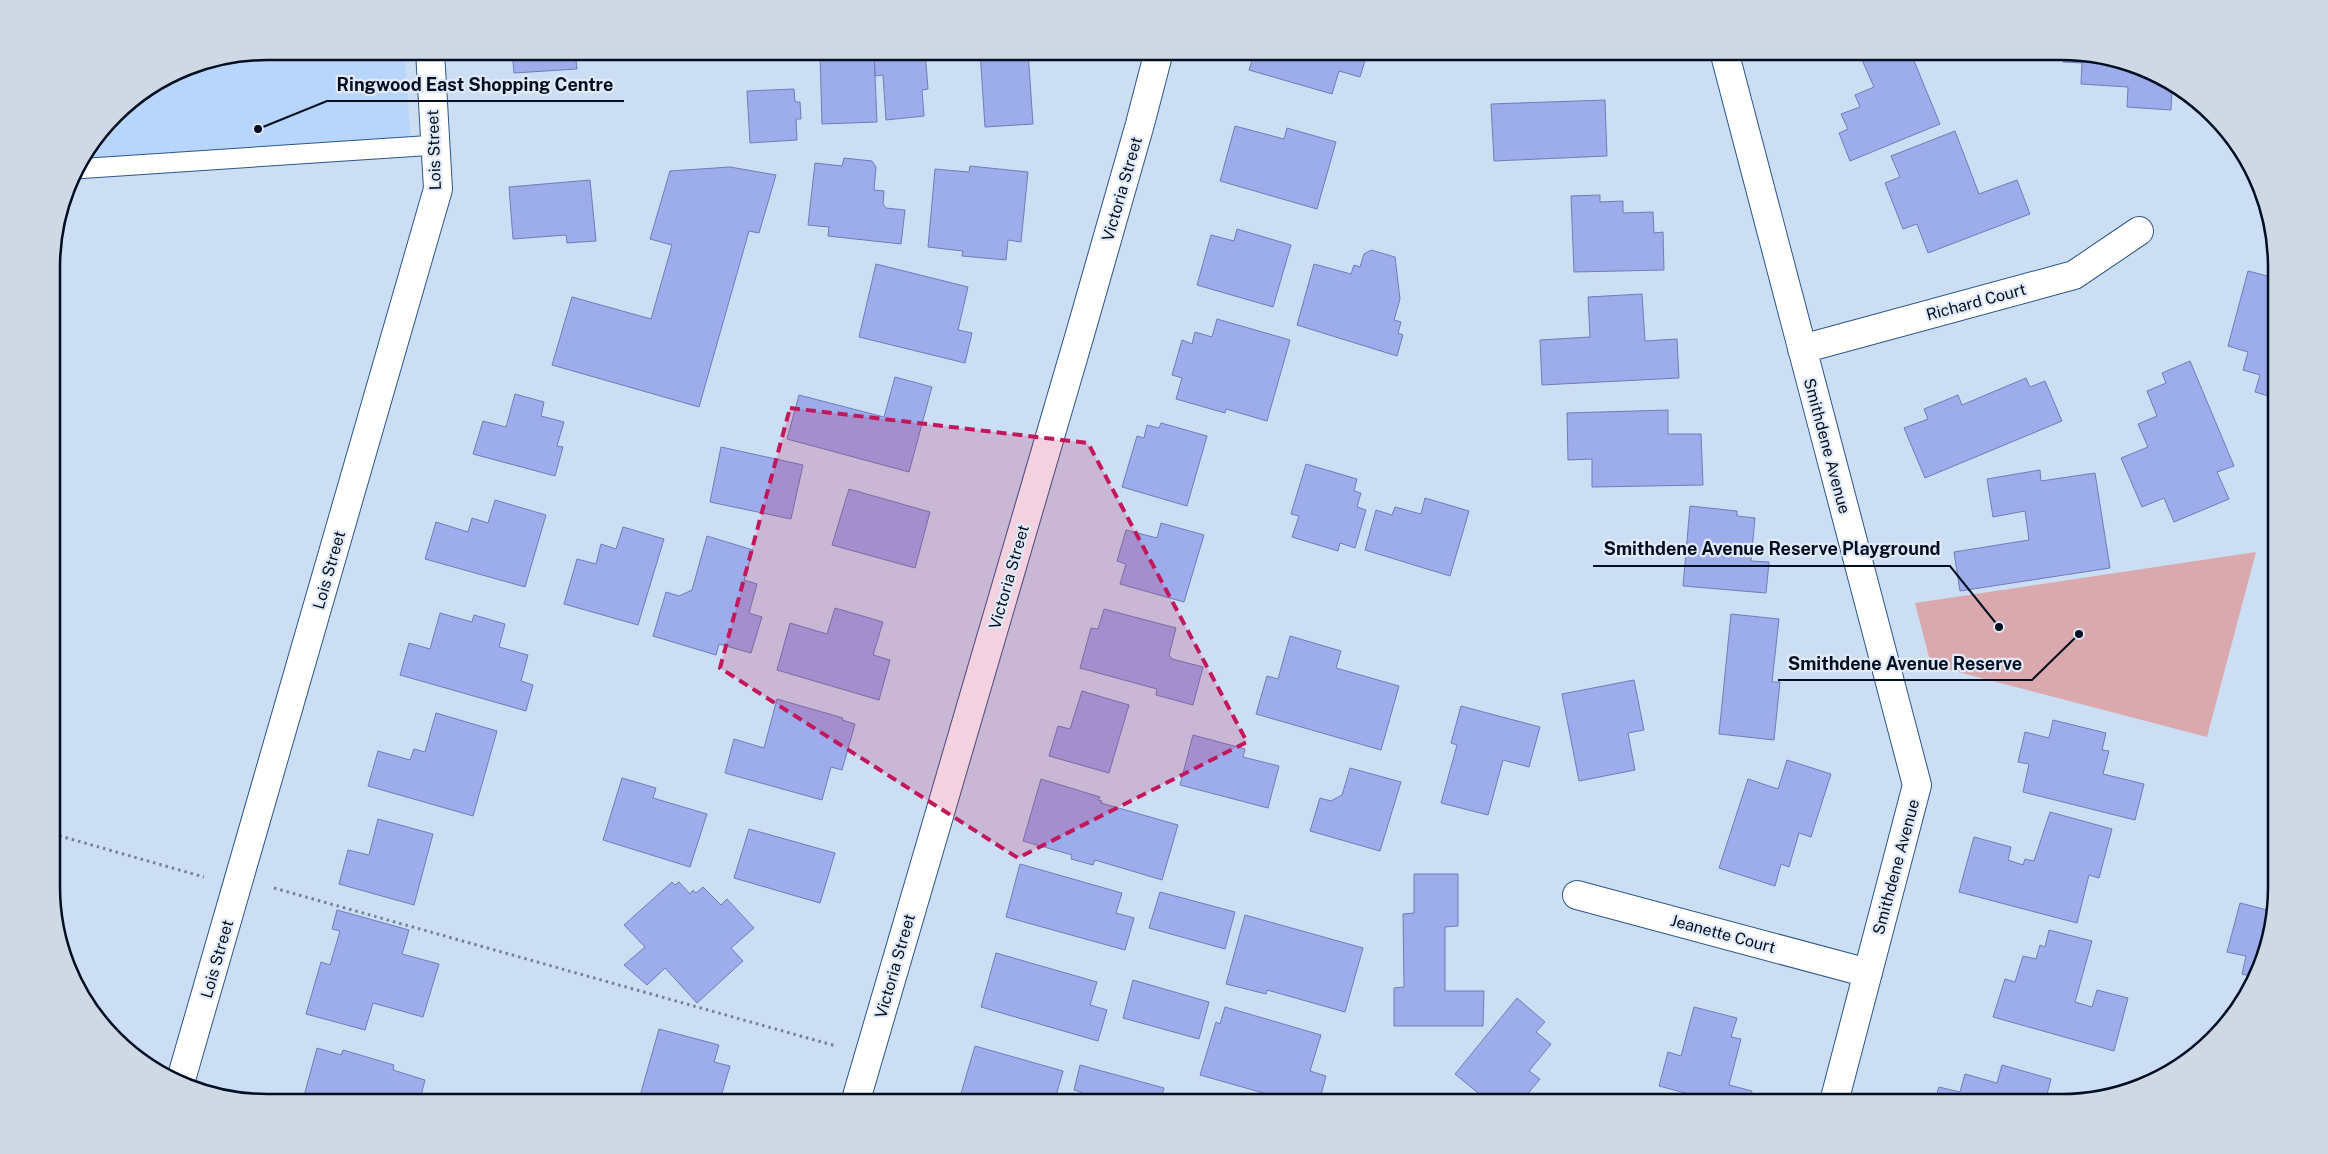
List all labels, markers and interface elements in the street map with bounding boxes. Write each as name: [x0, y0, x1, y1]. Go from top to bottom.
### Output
callout: Ringwood East Shopping Centre: [327, 68, 624, 101]
text: Ringwood East Shopping Centre: [337, 74, 613, 95]
street label: Lois Street: [423, 109, 445, 191]
street label: Victoria Street: [1098, 135, 1146, 243]
street label: Richard Court: [1924, 280, 2028, 324]
street label: Smithdene Avenue: [1800, 376, 1854, 516]
street label: Victoria Street: [985, 523, 1033, 631]
street label: Lois Street: [309, 529, 349, 611]
callout: Smithdene Avenue Reserve Playground: [1593, 533, 1950, 566]
text: Smithdene Avenue Reserve Playground: [1603, 538, 1941, 559]
callout: Smithdene Avenue Reserve: [1778, 647, 2032, 680]
text: Smithdene Avenue Reserve: [1788, 653, 2022, 674]
street label: Smithdene Avenue: [1869, 797, 1923, 937]
street label: Jeanette Court: [1668, 911, 1778, 957]
street label: Victoria Street: [871, 912, 919, 1020]
street label: Lois Street: [197, 918, 237, 1000]

